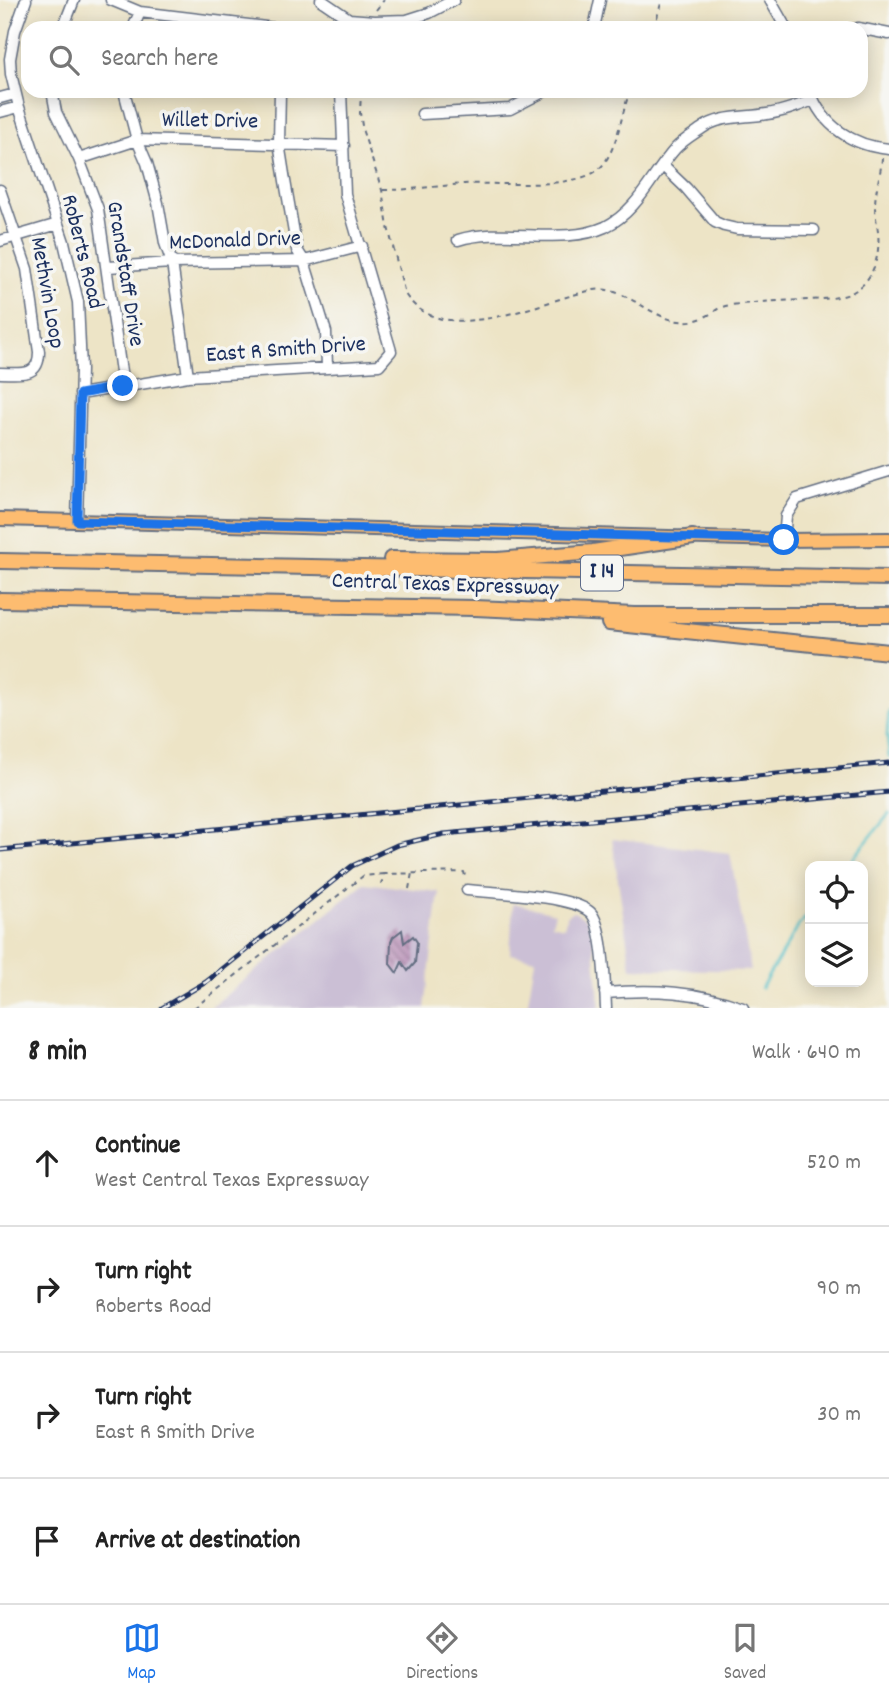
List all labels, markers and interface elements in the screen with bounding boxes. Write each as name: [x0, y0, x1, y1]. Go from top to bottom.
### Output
search box: [21, 21, 868, 98]
icon: search: [45, 41, 83, 79]
text: Search here: [101, 41, 219, 78]
street label: Willet Drive: [161, 105, 259, 139]
street label: Roberts Road: [51, 191, 111, 313]
street label: Grandstaff Drive: [96, 199, 152, 349]
street label: McDonald Drive: [168, 223, 302, 261]
street label: Methvin Loop: [20, 235, 72, 351]
street label: East R Smith Drive: [205, 329, 367, 373]
route end: [107, 370, 138, 401]
route start: [768, 524, 799, 555]
road number: I 14: [581, 556, 623, 590]
street label: Central Texas Expressway: [331, 566, 560, 606]
map controls: [805, 861, 868, 987]
button: locate: [805, 861, 868, 924]
button: layers: [805, 924, 868, 987]
text: 8 min: [28, 1032, 87, 1075]
text: Walk · 640 m: [752, 1037, 861, 1070]
text: Continue: [95, 1128, 180, 1165]
icon: ahead: [28, 1144, 66, 1182]
text: 520 m: [807, 1147, 861, 1180]
text: West Central Texas Expressway: [95, 1165, 369, 1198]
text: Turn right: [95, 1254, 192, 1291]
icon: right: [28, 1270, 66, 1308]
text: 90 m: [817, 1273, 861, 1306]
text: Roberts Road: [95, 1291, 212, 1324]
text: Turn right: [95, 1380, 192, 1417]
icon: right: [28, 1396, 66, 1434]
text: 30 m: [817, 1399, 861, 1432]
text: East R Smith Drive: [95, 1417, 255, 1450]
icon: arrive: [28, 1522, 66, 1560]
text: Arrive at destination: [95, 1523, 300, 1560]
tab: Map: [123, 1619, 161, 1688]
tab: Directions: [406, 1619, 478, 1688]
tab: Saved: [724, 1619, 766, 1688]

